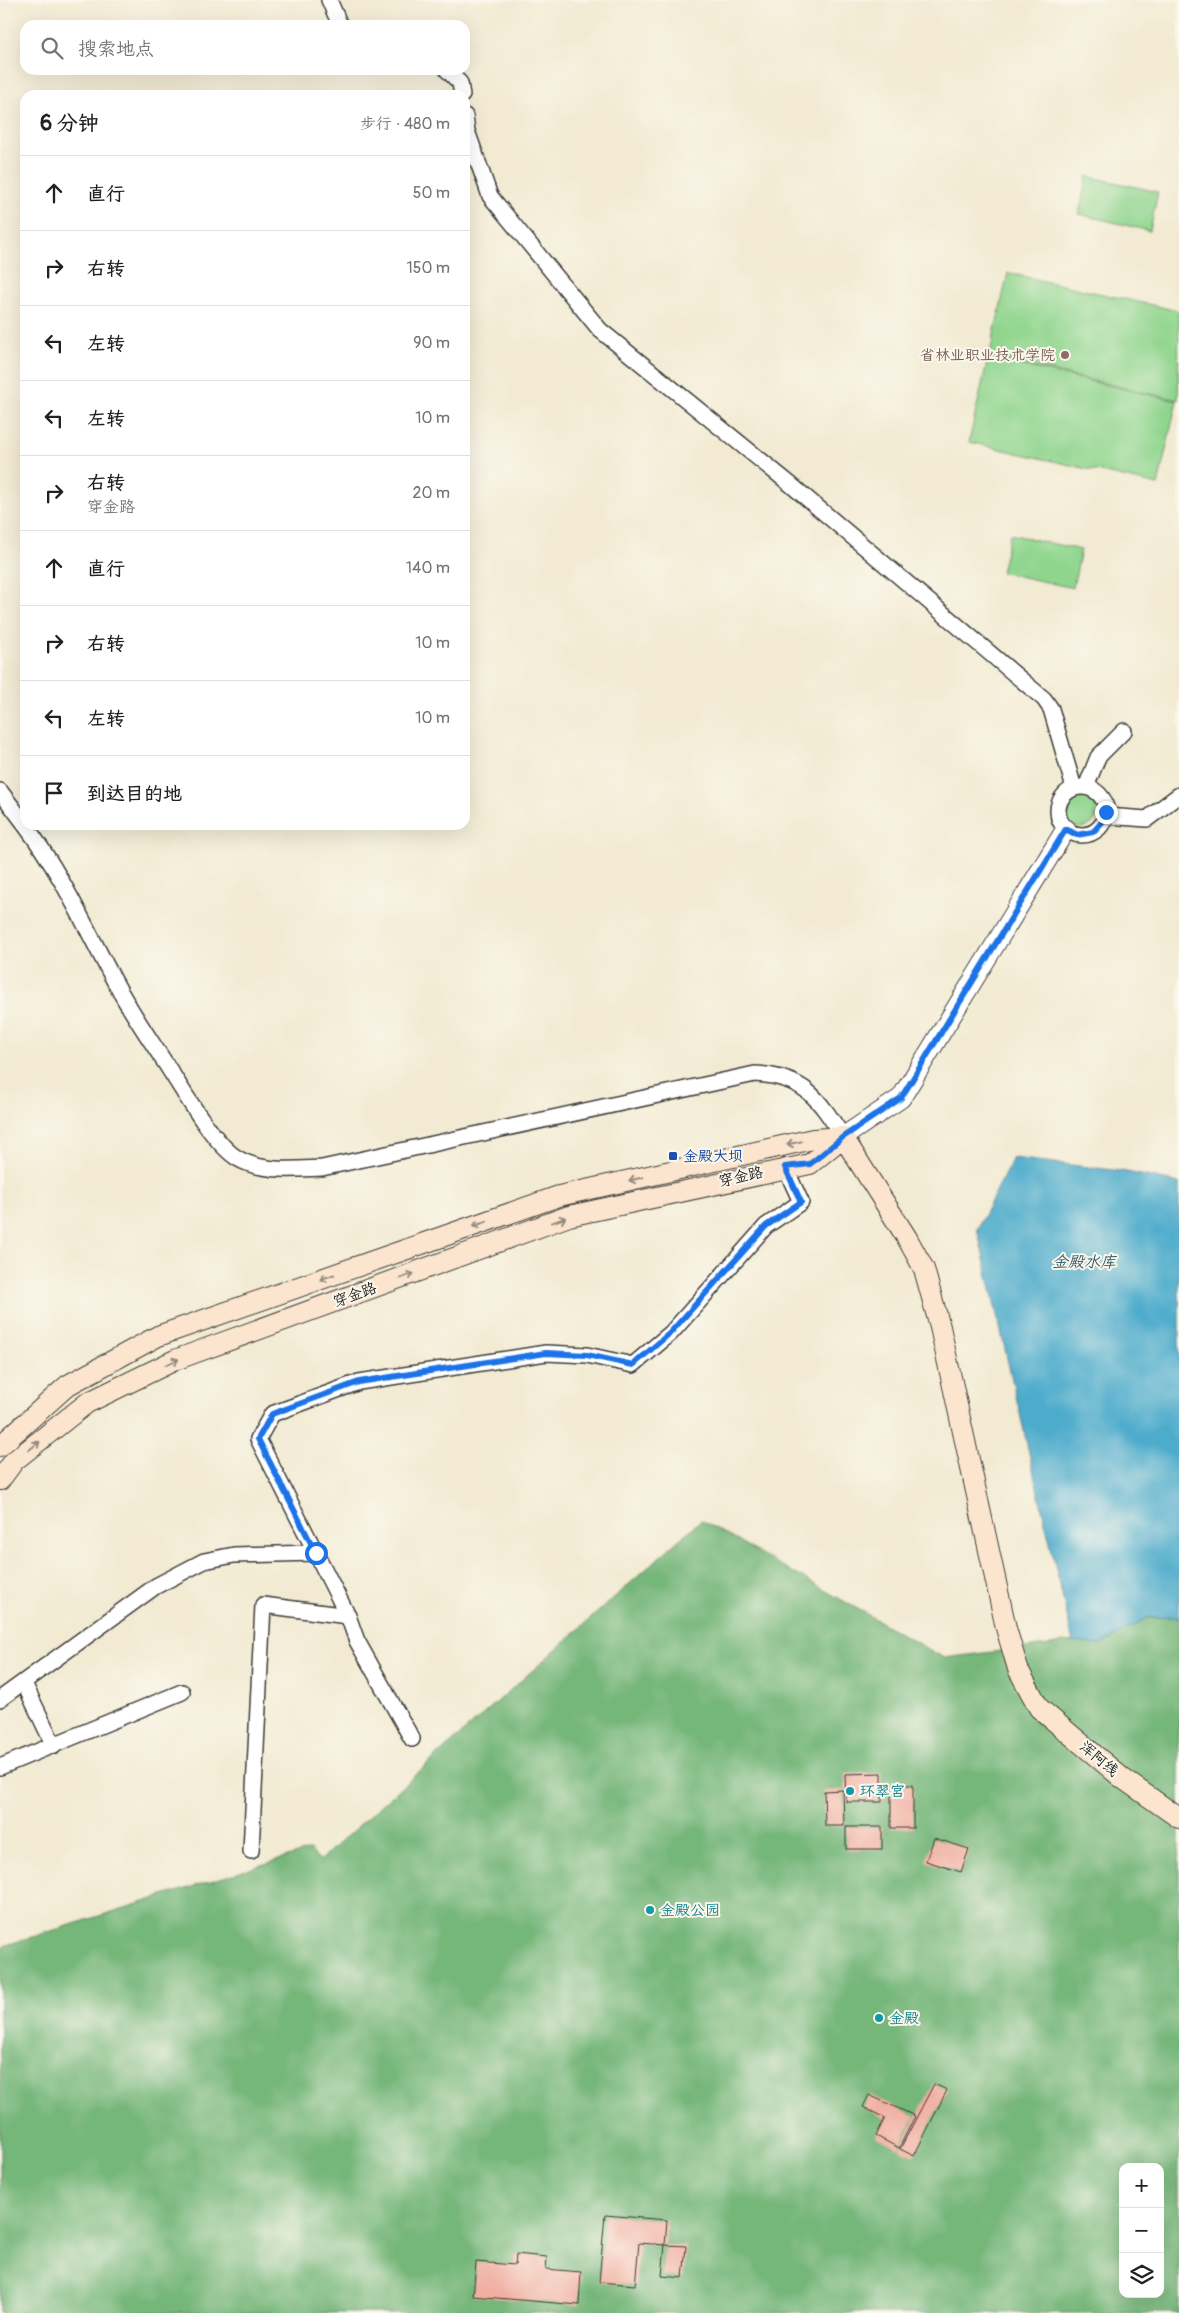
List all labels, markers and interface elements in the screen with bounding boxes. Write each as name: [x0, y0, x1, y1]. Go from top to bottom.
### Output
search box: [20, 20, 470, 75]
icon: search: [38, 34, 66, 62]
text: 搜索地点: [78, 37, 154, 61]
text: 6 分钟: [40, 110, 99, 137]
text: 步行 · 480 m: [360, 114, 450, 134]
icon: ahead: [40, 179, 68, 207]
text: 直行: [87, 182, 125, 206]
text: 50 m: [413, 183, 450, 203]
icon: right: [40, 254, 68, 282]
text: 右转: [87, 257, 125, 281]
text: 150 m: [406, 258, 450, 278]
icon: left: [40, 329, 68, 357]
text: 左转: [87, 332, 125, 356]
text: 90 m: [413, 333, 450, 353]
place label: 省林业职业技术学院: [920, 346, 1055, 365]
marker: 省林业职业技术学院: [1059, 349, 1071, 361]
icon: left: [40, 404, 68, 432]
text: 左转: [87, 407, 125, 431]
text: 10 m: [415, 408, 450, 428]
text: 右转: [87, 471, 125, 495]
icon: right: [40, 479, 68, 507]
text: 20 m: [412, 483, 450, 503]
text: 穿金路: [87, 497, 135, 517]
icon: ahead: [40, 554, 68, 582]
text: 直行: [87, 557, 125, 581]
text: 140 m: [406, 558, 450, 578]
icon: right: [40, 629, 68, 657]
text: 右转: [87, 632, 125, 656]
text: 10 m: [415, 633, 450, 653]
icon: left: [40, 704, 68, 732]
text: 左转: [87, 707, 125, 731]
text: 10 m: [415, 708, 450, 728]
icon: arrive: [40, 779, 68, 807]
text: 到达目的地: [87, 782, 182, 806]
route end: [1095, 801, 1118, 824]
one-way arrow: [787, 1139, 803, 1148]
place label: 金殿大坝: [683, 1147, 743, 1166]
marker: 金殿大坝: [667, 1150, 679, 1162]
street label: 穿金路: [717, 1163, 765, 1191]
one-way arrow: [628, 1175, 644, 1184]
one-way arrow: [551, 1215, 567, 1224]
one-way arrow: [473, 1220, 488, 1229]
water label: 金殿水库: [1052, 1252, 1118, 1272]
one-way arrow: [398, 1271, 414, 1280]
one-way arrow: [319, 1273, 335, 1282]
street label: 穿金路: [331, 1278, 379, 1312]
one-way arrow: [164, 1357, 179, 1367]
one-way arrow: [27, 1440, 40, 1451]
route start: [305, 1542, 328, 1565]
street label: 浑阿线: [1076, 1737, 1122, 1781]
place label: 环翠宫: [860, 1782, 905, 1801]
marker: 环翠宫: [844, 1785, 856, 1797]
place label: 金殿公园: [660, 1901, 720, 1920]
marker: 金殿公园: [644, 1904, 656, 1916]
place label: 金殿: [889, 2009, 919, 2028]
marker: 金殿: [873, 2012, 885, 2024]
map controls: [1119, 2163, 1164, 2298]
button: +: [1119, 2163, 1164, 2208]
button: −: [1119, 2208, 1164, 2253]
button: layers: [1119, 2253, 1164, 2298]

